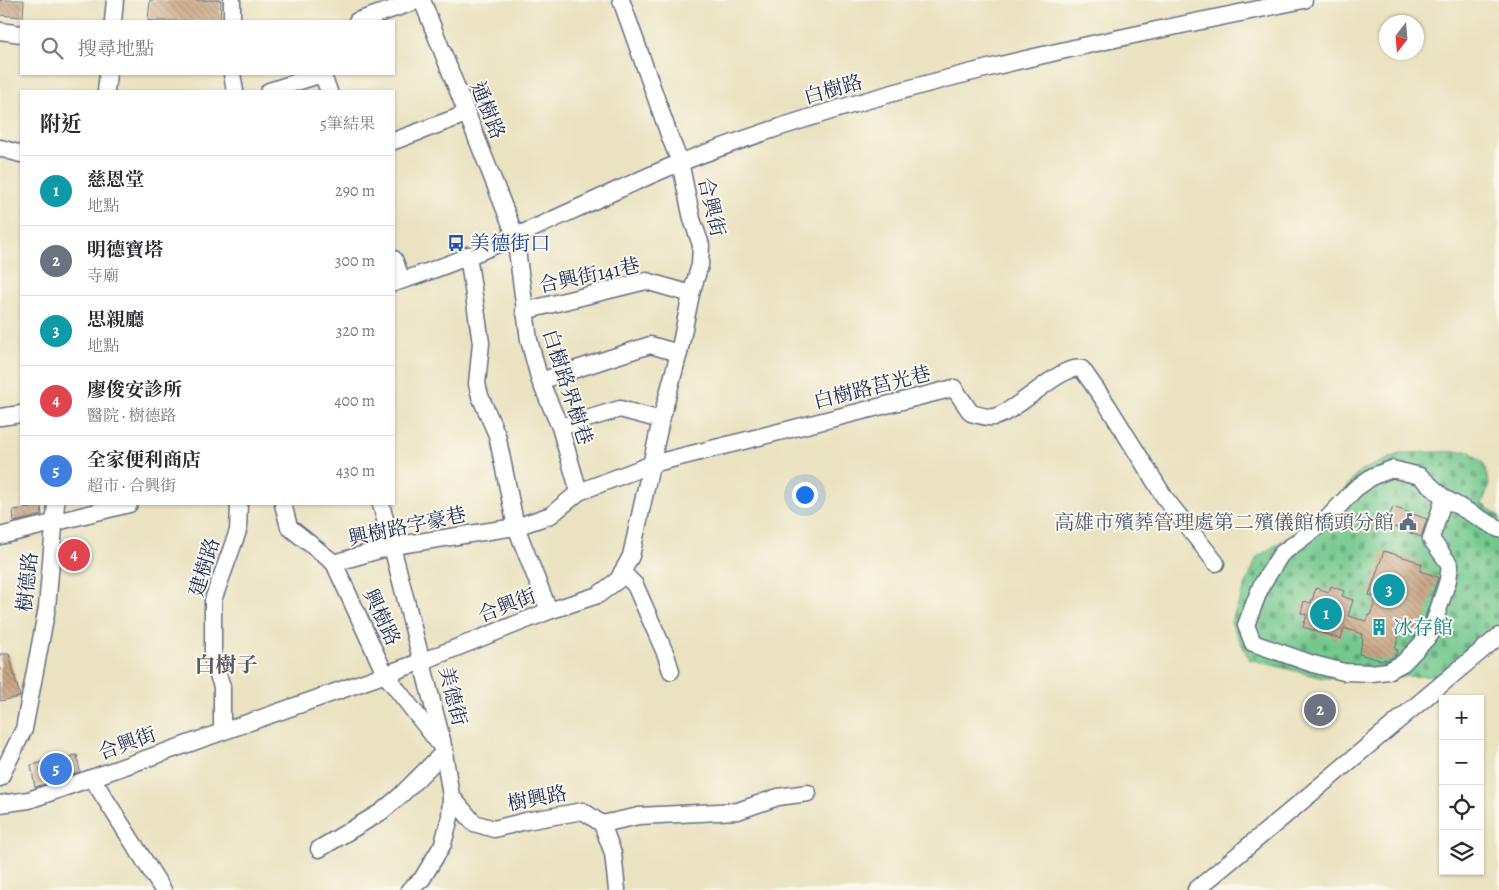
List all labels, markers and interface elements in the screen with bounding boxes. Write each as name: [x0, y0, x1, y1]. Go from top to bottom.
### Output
north arrow: [1379, 15, 1424, 60]
search box: [20, 20, 395, 75]
icon: search: [38, 34, 66, 62]
text: 搜尋地點: [78, 36, 154, 62]
street label: 白樹路: [801, 68, 866, 111]
street label: 通樹路: [464, 77, 511, 143]
text: 附近: [40, 110, 82, 138]
text: 5筆結果: [320, 113, 375, 135]
text: 慈恩堂: [87, 167, 144, 193]
street label: 合興街: [692, 175, 731, 239]
text: 1: [53, 180, 59, 202]
text: 290 m: [335, 180, 375, 202]
text: 地點: [87, 195, 119, 217]
place label: 美德街口: [470, 230, 550, 257]
bus stop icon: 美德街口: [446, 233, 466, 253]
text: 明德寶塔: [87, 237, 163, 263]
text: 2: [52, 250, 60, 272]
text: 300 m: [335, 250, 375, 272]
street label: 合興街141巷: [536, 252, 642, 299]
text: 寺廟: [87, 265, 119, 287]
text: 思親廳: [87, 307, 144, 333]
text: 3: [53, 320, 59, 342]
text: 320 m: [336, 320, 375, 342]
street label: 白樹路界樹巷: [536, 326, 599, 448]
text: 地點: [87, 335, 119, 357]
street label: 白樹路莒光巷: [811, 360, 934, 415]
text: 廖俊安診所: [87, 377, 182, 403]
text: 4: [52, 390, 60, 412]
text: 400 m: [334, 390, 375, 412]
text: 醫院 · 樹德路: [87, 405, 177, 427]
text: 全家便利商店: [87, 447, 201, 473]
text: 5: [53, 460, 59, 482]
text: 430 m: [336, 460, 375, 482]
text: 超市 · 合興街: [87, 475, 177, 497]
your location: [792, 482, 818, 508]
street label: 興樹路字豪巷: [346, 501, 469, 552]
place label: 高雄市殯葬管理處第二殯儀館橋頭分館: [1054, 509, 1394, 536]
public building icon: 高雄市殯葬管理處第二殯儀館橋頭分館: [1398, 512, 1418, 532]
street label: 建樹路: [183, 535, 226, 600]
pin: 4: [58, 536, 90, 574]
street label: 樹德路: [11, 551, 44, 613]
pin: 3: [1373, 571, 1405, 609]
street label: 合興街: [474, 582, 540, 629]
street label: 興樹路: [357, 584, 406, 650]
pin: 1: [1310, 595, 1342, 633]
place label: 冰存館: [1393, 614, 1453, 641]
building icon: 冰存館: [1369, 617, 1389, 637]
district label: 白樹子: [195, 651, 258, 679]
street label: 美德街: [432, 664, 473, 728]
pin: 2: [1304, 691, 1336, 729]
map controls: [1439, 695, 1484, 875]
button: +: [1439, 695, 1484, 740]
street label: 合興街: [94, 721, 160, 766]
button: −: [1439, 740, 1484, 785]
pin: 5: [40, 750, 72, 788]
street label: 樹興路: [505, 780, 569, 817]
button: locate: [1439, 785, 1484, 830]
button: layers: [1439, 830, 1484, 875]

